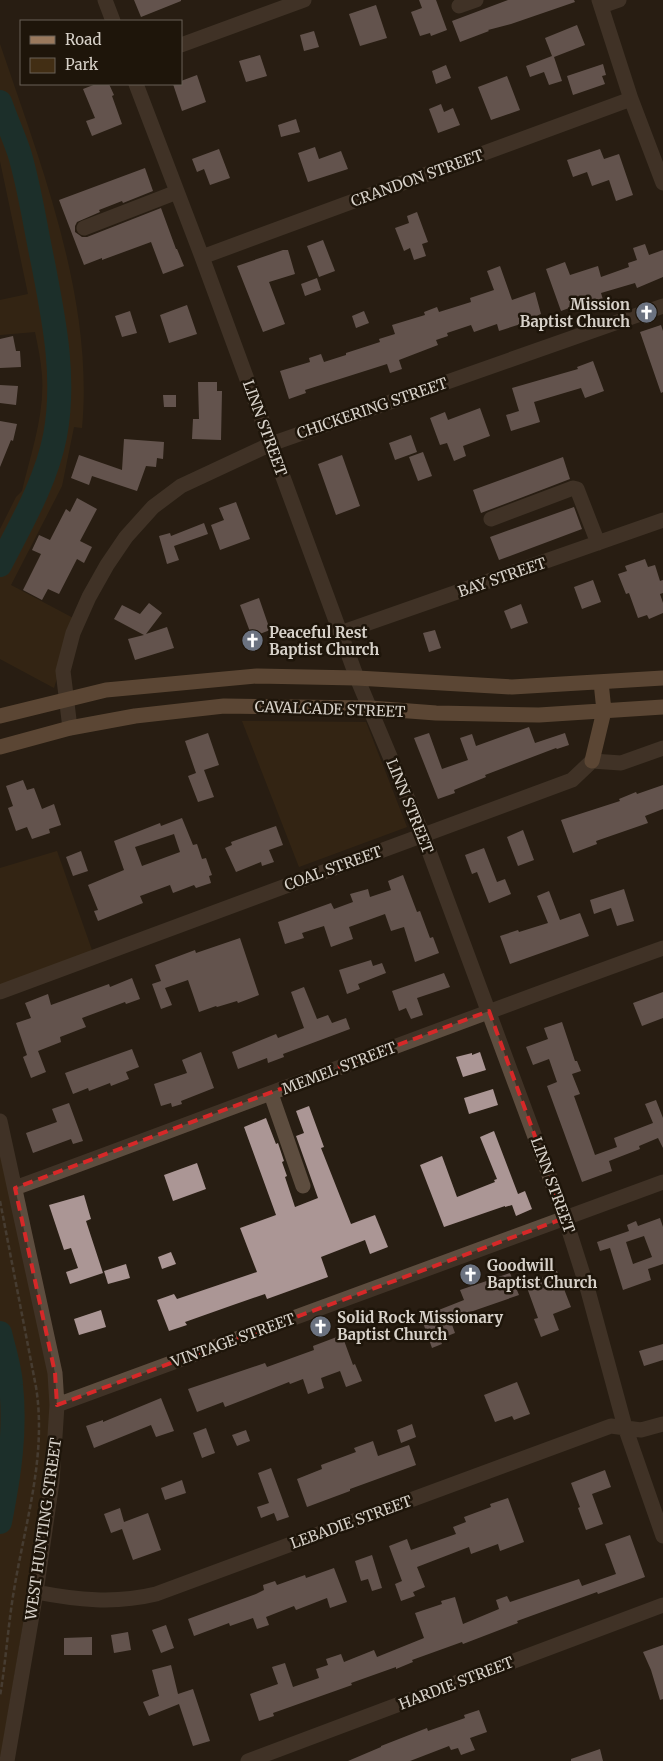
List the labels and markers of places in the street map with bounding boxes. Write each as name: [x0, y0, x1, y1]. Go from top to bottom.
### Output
place label: Mission Baptist Church: [520, 295, 630, 331]
church icon: Mission Baptist Church: [634, 301, 658, 325]
place label: Peaceful Rest Baptist Church: [269, 623, 379, 659]
church icon: Peaceful Rest Baptist Church: [241, 629, 265, 653]
place label: Goodwill Baptist Church: [487, 1256, 597, 1292]
church icon: Goodwill Baptist Church: [459, 1262, 483, 1286]
place label: Solid Rock Missionary Baptist Church: [337, 1308, 503, 1344]
church icon: Solid Rock Missionary Baptist Church: [309, 1314, 333, 1338]

